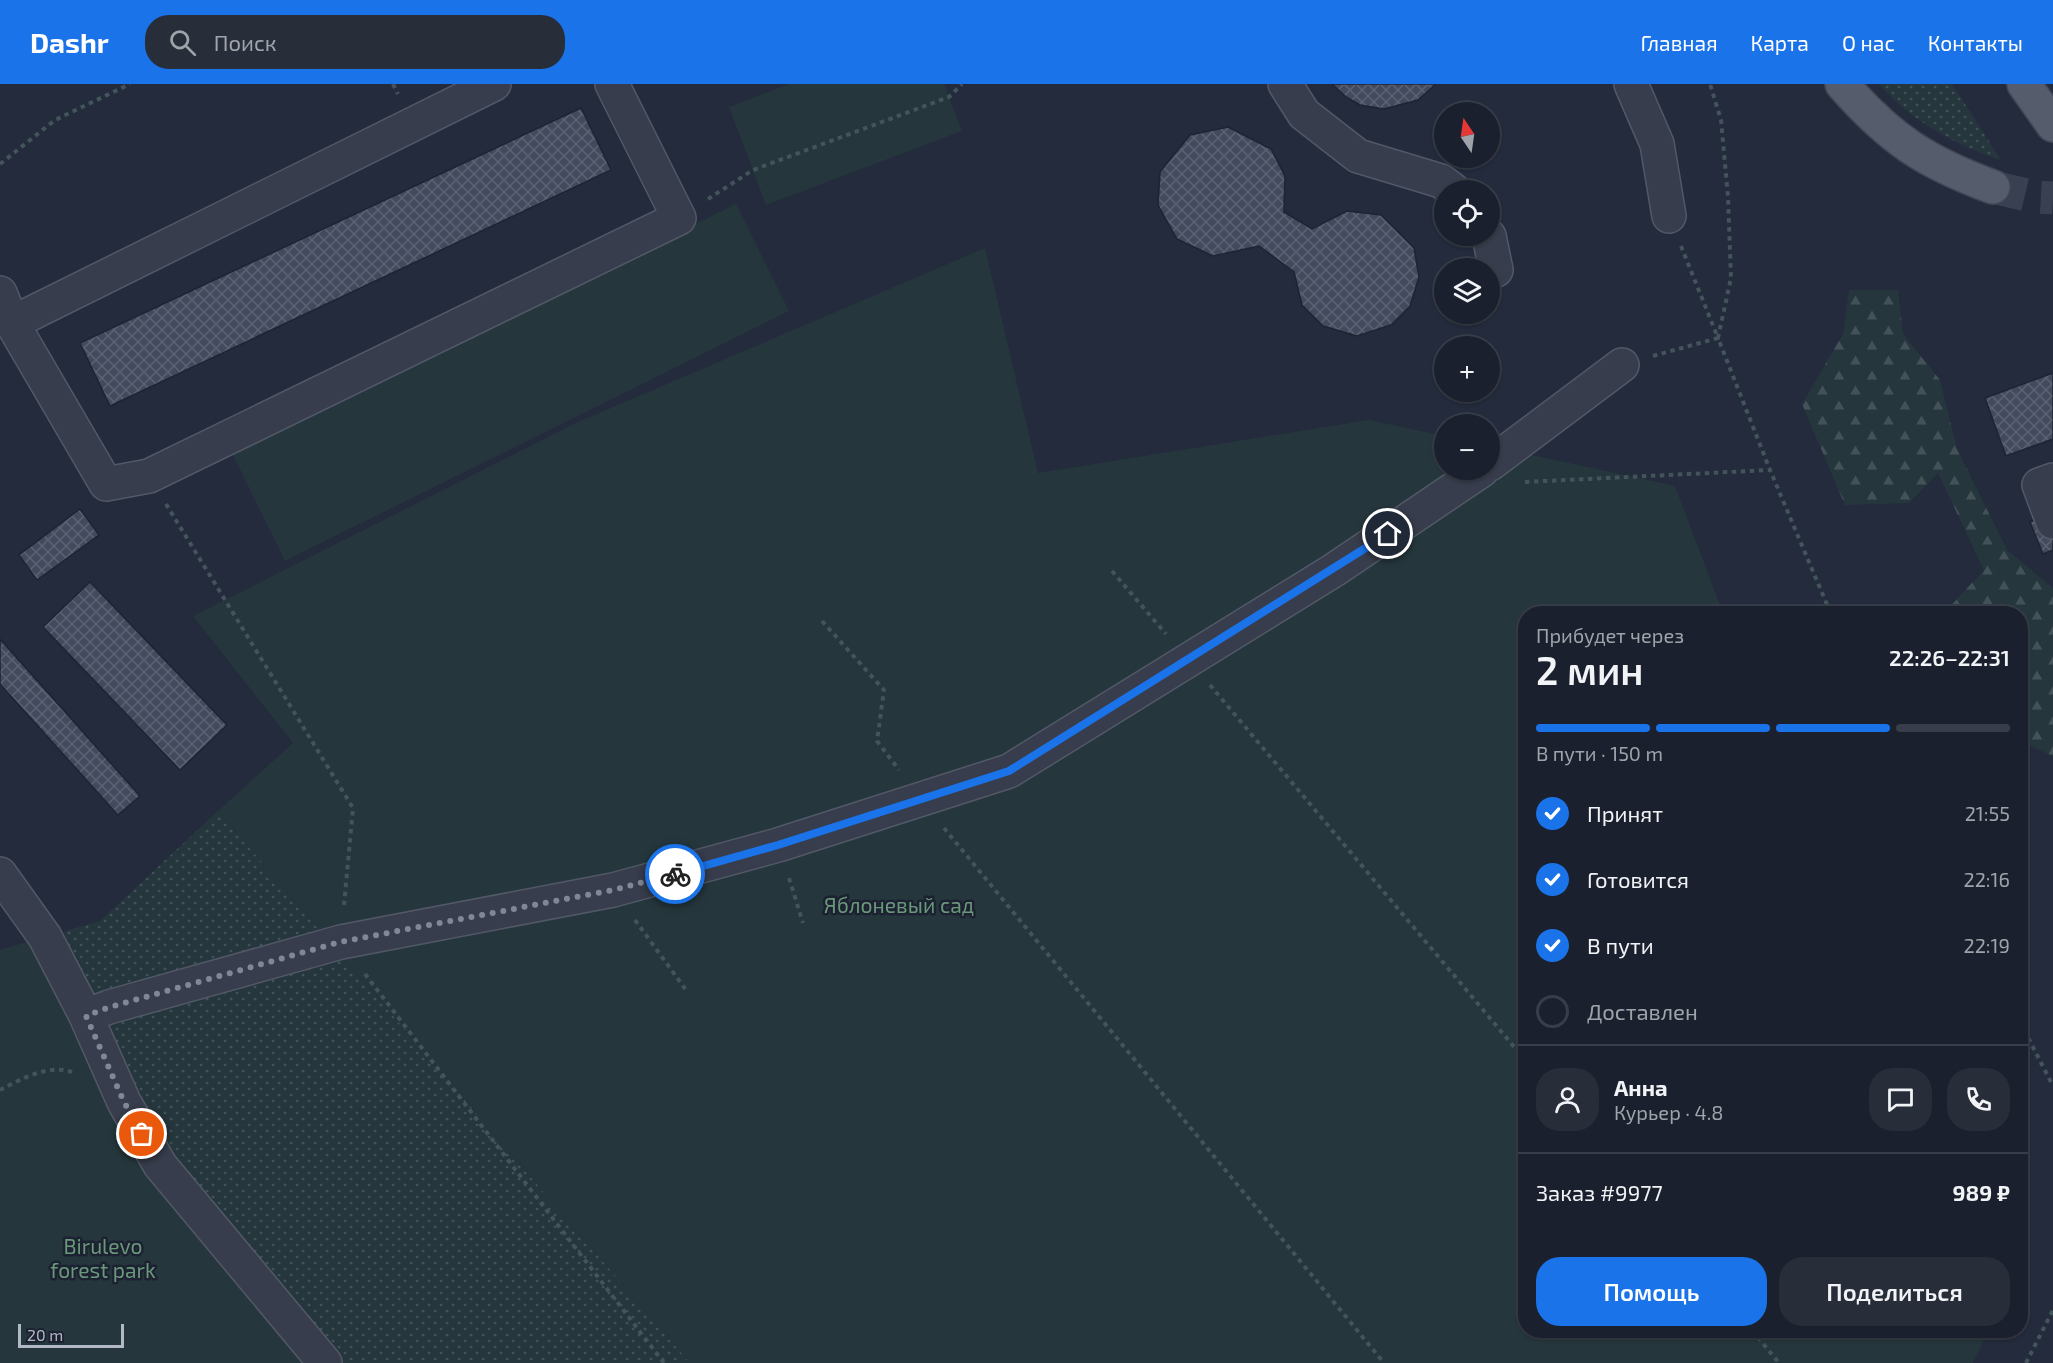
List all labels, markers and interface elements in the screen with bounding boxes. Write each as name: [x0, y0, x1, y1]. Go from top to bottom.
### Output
search box: [145, 15, 565, 69]
text: Dashr: [30, 25, 109, 59]
icon: search: [166, 26, 199, 59]
text: Поиск: [214, 29, 277, 55]
text: Главная: [1641, 30, 1718, 55]
text: Карта: [1751, 30, 1809, 55]
text: О нас: [1842, 30, 1895, 55]
text: Контакты: [1928, 30, 2023, 55]
north arrow: [1434, 102, 1500, 168]
map controls: [1434, 102, 1500, 480]
button: locate: [1434, 180, 1500, 246]
button: layers: [1434, 258, 1500, 324]
button: +: [1434, 336, 1500, 402]
button: −: [1434, 414, 1500, 480]
pin: [1362, 508, 1413, 559]
icon: home: [1371, 517, 1404, 550]
text: Прибудет через: [1536, 623, 1684, 647]
text: 22:26–22:31: [1889, 644, 2010, 670]
text: 2 мин: [1536, 646, 1643, 693]
text: В пути · 150 m: [1536, 741, 1663, 765]
icon: check: [1536, 797, 1569, 830]
text: Принят: [1587, 800, 1663, 826]
text: 21:55: [1965, 801, 2010, 825]
courier: [645, 844, 705, 904]
icon: bike: [659, 858, 692, 891]
icon: check: [1536, 863, 1569, 896]
text: Готовится: [1587, 866, 1689, 892]
text: 22:16: [1963, 867, 2010, 891]
park label: Яблоневый сад: [824, 892, 974, 917]
icon: check: [1536, 929, 1569, 962]
text: В пути: [1587, 932, 1654, 958]
text: 22:19: [1963, 933, 2010, 957]
text: Доставлен: [1587, 998, 1698, 1024]
button: person: [1536, 1068, 1599, 1131]
button: chat: [1869, 1068, 1932, 1131]
button: phone: [1947, 1068, 2010, 1131]
text: Анна: [1614, 1074, 1668, 1100]
text: Курьер · 4.8: [1614, 1100, 1723, 1124]
pin: [116, 1108, 167, 1159]
icon: bag: [125, 1117, 158, 1150]
text: Заказ #9977: [1536, 1179, 1663, 1205]
text: 989 ₽: [1953, 1179, 2010, 1205]
park label: Birulevo forest park: [50, 1233, 156, 1282]
button: Помощь: [1536, 1257, 1767, 1326]
button: Поделиться: [1779, 1257, 2010, 1326]
scale bar: [18, 1321, 124, 1348]
text: 20 m: [27, 1325, 63, 1344]

